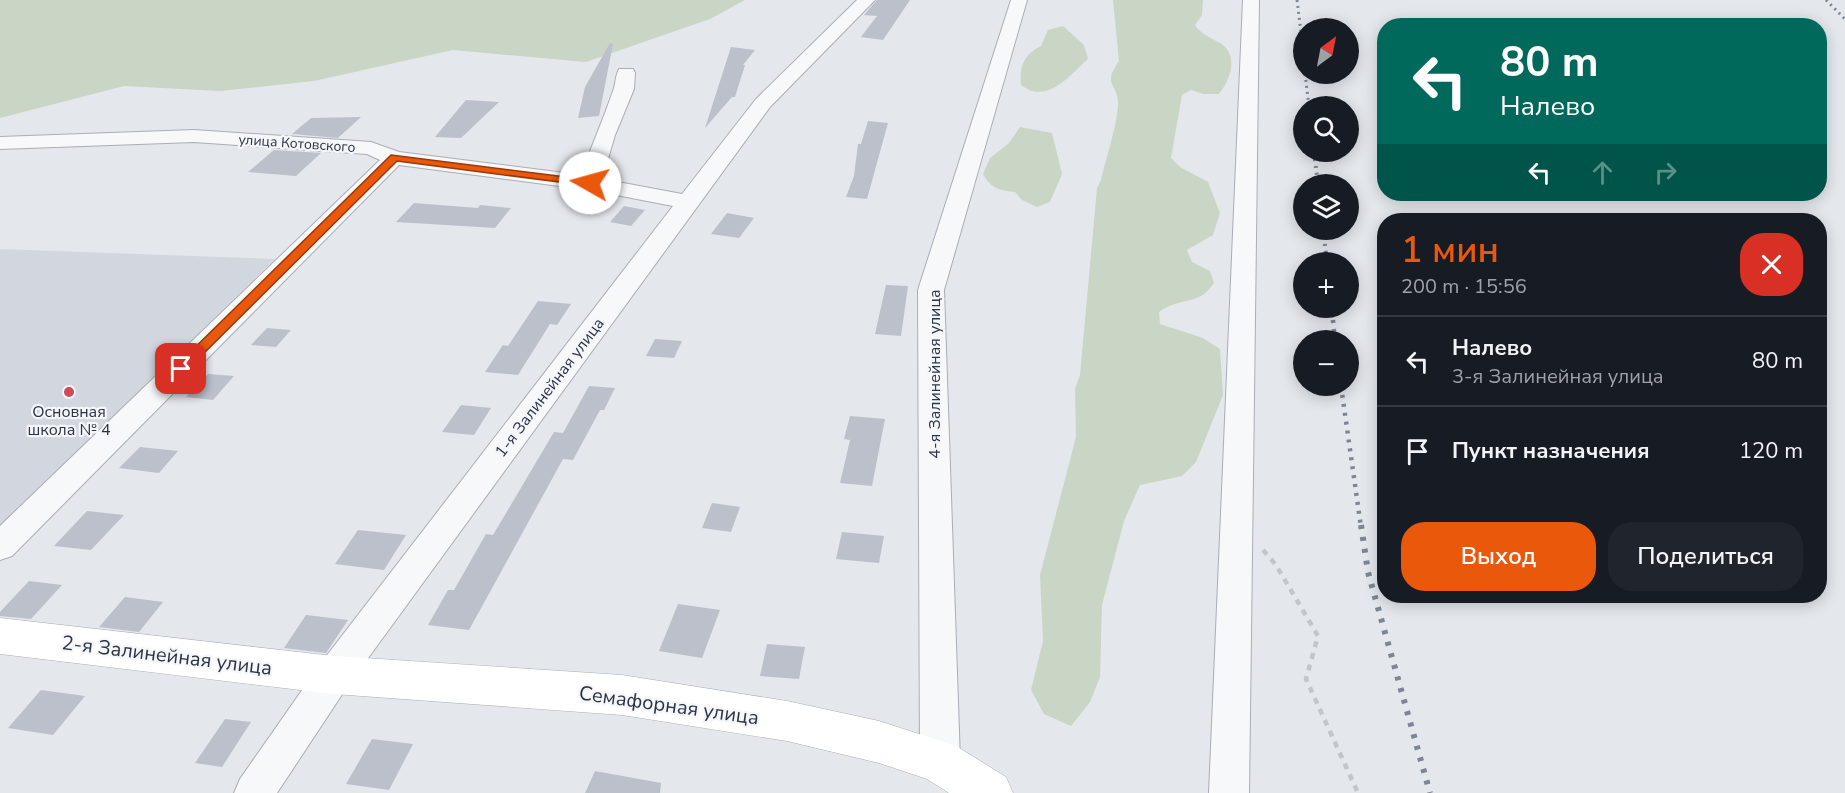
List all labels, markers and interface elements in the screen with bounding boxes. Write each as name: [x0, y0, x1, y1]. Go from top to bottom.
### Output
north arrow: [1293, 18, 1359, 84]
map controls: [1293, 18, 1359, 396]
text: 80 m: [1500, 34, 1599, 91]
icon: left: [1401, 42, 1479, 120]
text: Налево: [1500, 88, 1595, 125]
button: search: [1293, 96, 1359, 162]
street label: улица Котовского: [238, 130, 356, 157]
position arrow: [558, 151, 622, 215]
icon: left: [1523, 156, 1556, 189]
icon: ahead: [1586, 156, 1619, 189]
icon: right: [1649, 156, 1682, 189]
button: layers: [1293, 174, 1359, 240]
text: 1 мин: [1401, 226, 1499, 275]
button: close: [1740, 233, 1803, 296]
button: +: [1293, 252, 1359, 318]
text: 200 m · 15:56: [1401, 273, 1527, 300]
street label: 4-я Залинейная улица: [924, 289, 946, 459]
street label: 1-я Залинейная улица: [490, 313, 610, 462]
button: −: [1293, 330, 1359, 396]
text: Налево: [1452, 333, 1532, 363]
pin: [155, 343, 206, 394]
icon: left: [1401, 345, 1434, 378]
text: 80 m: [1752, 346, 1803, 376]
icon: arrive: [164, 352, 197, 385]
text: 3-я Залинейная улица: [1452, 363, 1664, 390]
marker: Основная школа № 4: [62, 385, 76, 399]
place label: Основная школа № 4: [28, 401, 111, 441]
icon: arrive: [1401, 435, 1434, 468]
text: Пункт назначения: [1452, 436, 1650, 466]
text: 120 m: [1739, 436, 1803, 466]
button: Выход: [1401, 522, 1596, 591]
button: Поделиться: [1608, 522, 1803, 591]
street label: 2-я Залинейная улица: [60, 629, 274, 682]
street label: Семафорная улица: [577, 680, 761, 731]

